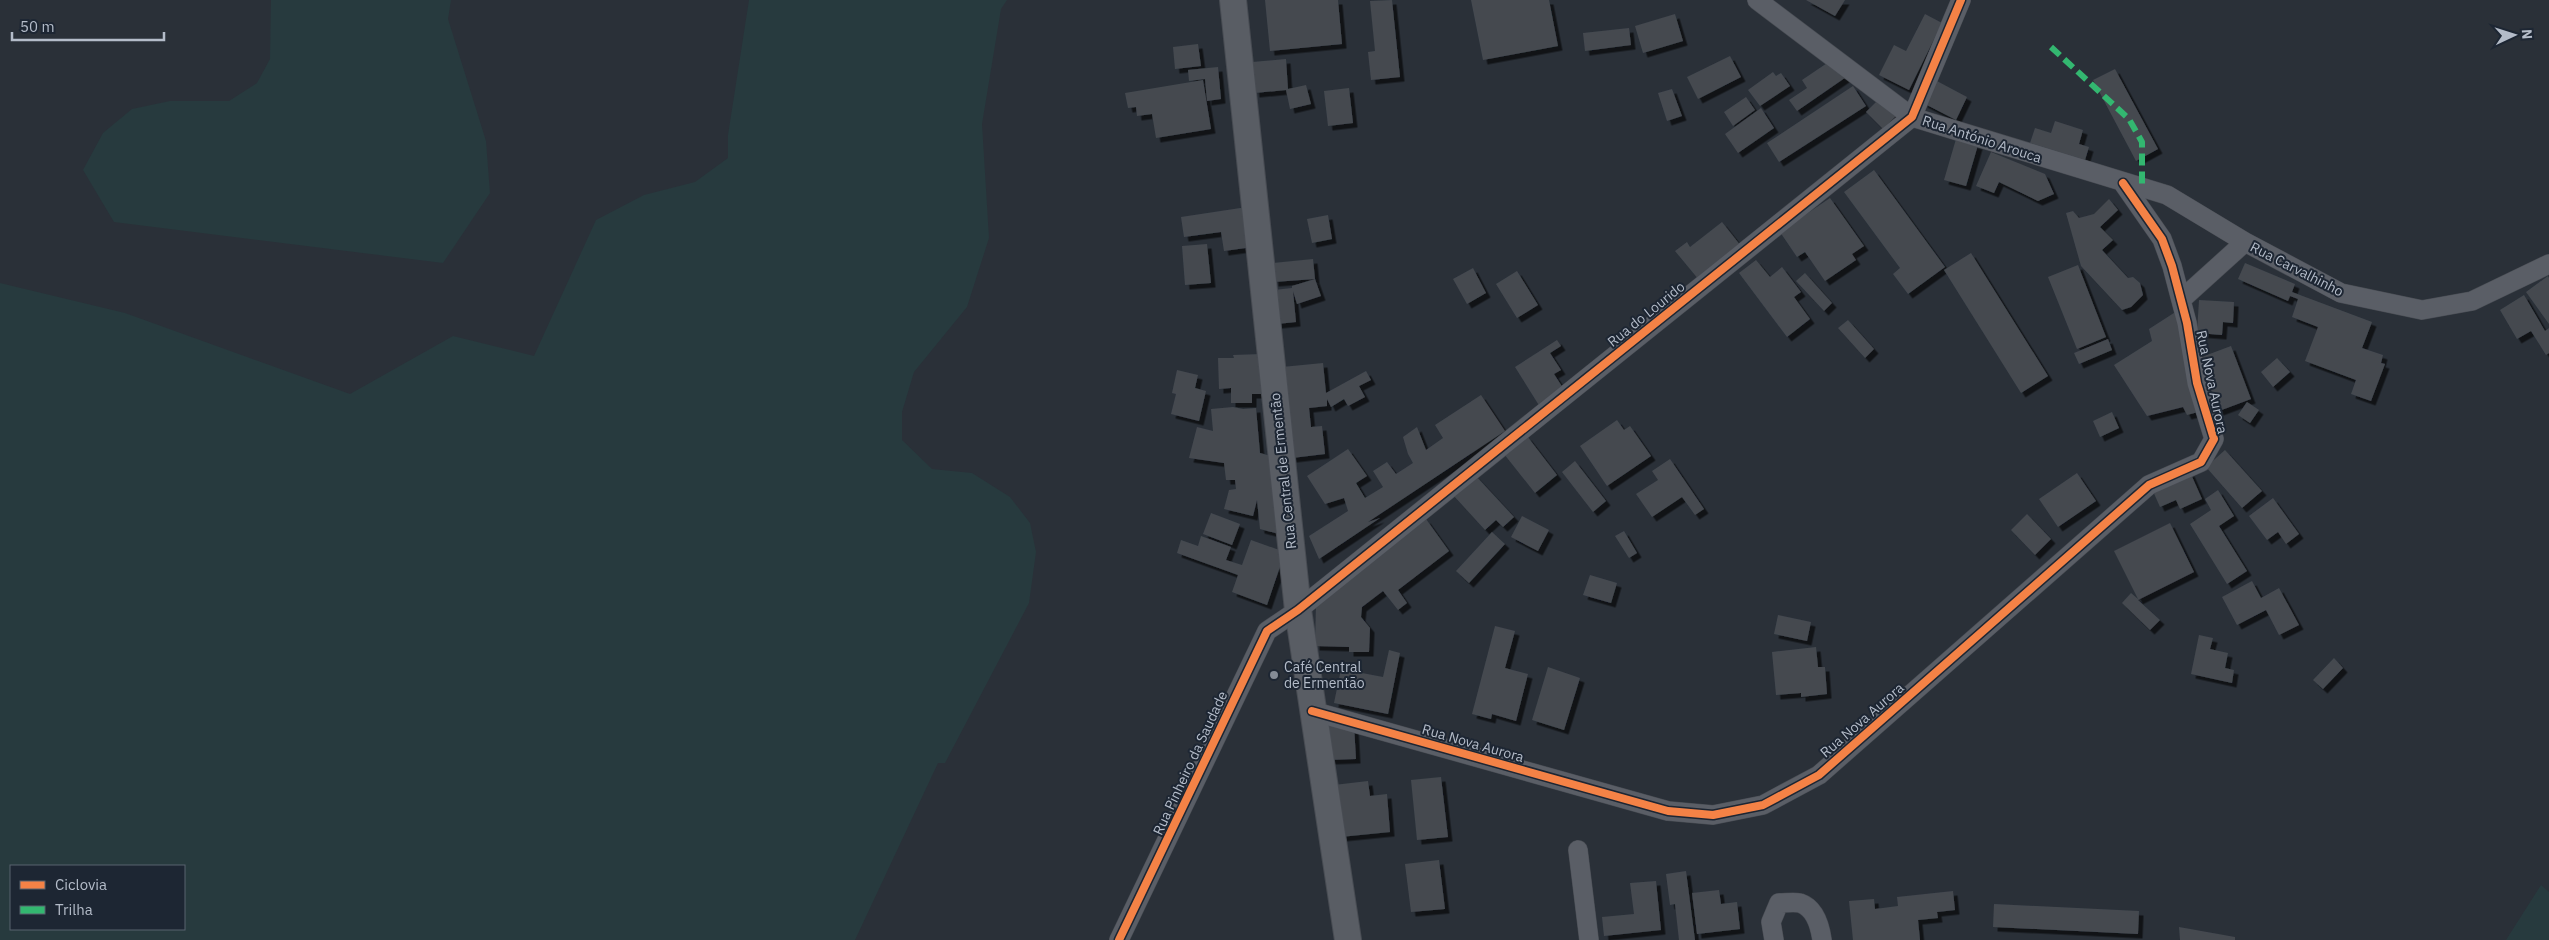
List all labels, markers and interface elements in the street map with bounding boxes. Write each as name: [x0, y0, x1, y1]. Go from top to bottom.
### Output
scale bar: [12, 10, 165, 42]
north arrow: [2489, 10, 2539, 60]
text: 50 m: [20, 17, 55, 36]
text: N: [2518, 28, 2536, 40]
street label: Rua António Arouca: [1920, 111, 2044, 167]
street label: Rua Carvalhinho: [2247, 238, 2347, 300]
street label: Rua do Lourido: [1604, 277, 1688, 351]
street label: Rua Nova Aurora: [2192, 329, 2232, 436]
street label: Rua Central de Ermentão: [1266, 392, 1300, 550]
place label: Café Central de Ermentão: [1284, 658, 1365, 692]
marker: Café Central de Ermentão: [1268, 669, 1280, 681]
street label: Rua Nova Aurora: [1816, 678, 1908, 761]
street label: Rua Pinheiro da Saudade: [1149, 688, 1231, 838]
street label: Rua Nova Aurora: [1420, 720, 1527, 766]
legend: [10, 865, 185, 930]
text: Ciclovia: [55, 875, 107, 894]
text: Trilha: [55, 900, 93, 919]

